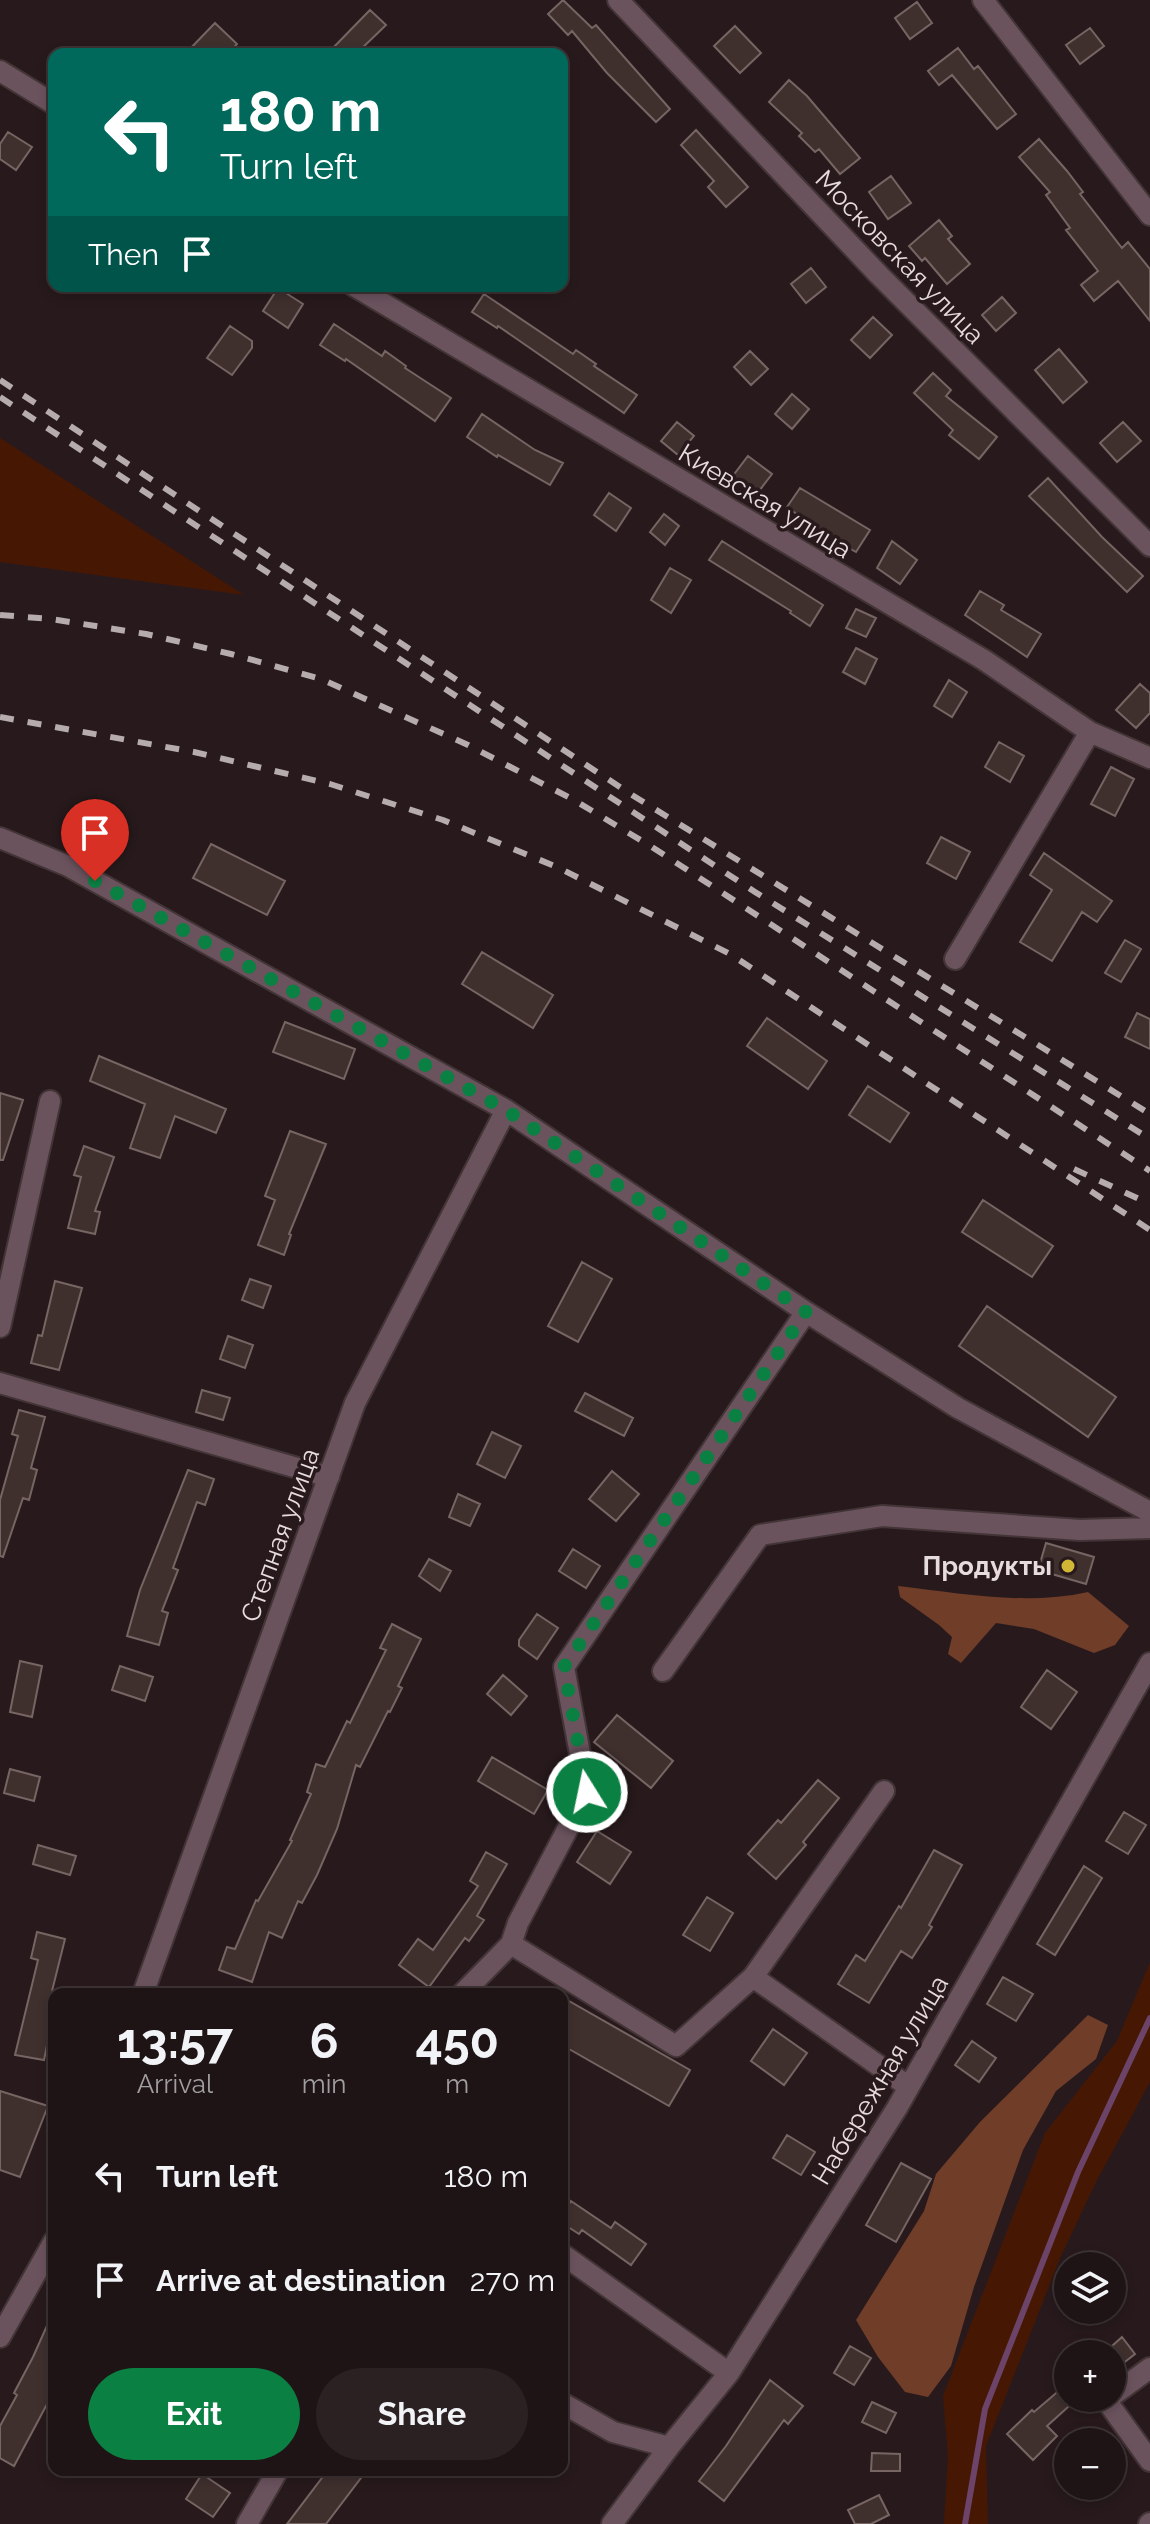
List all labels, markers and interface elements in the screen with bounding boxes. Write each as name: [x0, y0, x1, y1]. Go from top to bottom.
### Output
text: 180 m: [220, 78, 381, 144]
icon: left: [88, 80, 192, 184]
text: Turn left: [220, 145, 358, 187]
street label: Московская улица: [810, 164, 990, 350]
icon: arrive: [175, 232, 219, 276]
text: Then: [88, 237, 159, 272]
street label: Киевская улица: [673, 438, 857, 564]
pin: [61, 799, 129, 881]
icon: arrive: [73, 811, 117, 855]
street label: Степная улица: [235, 1444, 325, 1626]
place label: Продукты: [923, 1551, 1052, 1581]
marker: Продукты: [1059, 1557, 1077, 1575]
position arrow: [545, 1750, 629, 1834]
street label: Набережная улица: [806, 1970, 954, 2190]
text: 13:57: [117, 2013, 233, 2069]
text: 6: [310, 2013, 339, 2069]
text: 450: [416, 2013, 499, 2069]
text: Arrival: [137, 2069, 213, 2099]
text: min: [302, 2069, 347, 2099]
text: m: [445, 2069, 469, 2099]
icon: left: [88, 2154, 132, 2198]
text: Turn left: [156, 2159, 278, 2194]
text: 180 m: [444, 2159, 528, 2194]
map controls: [1054, 2252, 1126, 2500]
button: layers: [1054, 2252, 1126, 2324]
icon: arrive: [88, 2258, 132, 2302]
text: Arrive at destination: [156, 2263, 446, 2298]
text: 270 m: [470, 2263, 555, 2298]
button: +: [1054, 2340, 1126, 2412]
button: Exit: [88, 2368, 300, 2460]
button: Share: [316, 2368, 528, 2460]
button: −: [1054, 2428, 1126, 2500]

